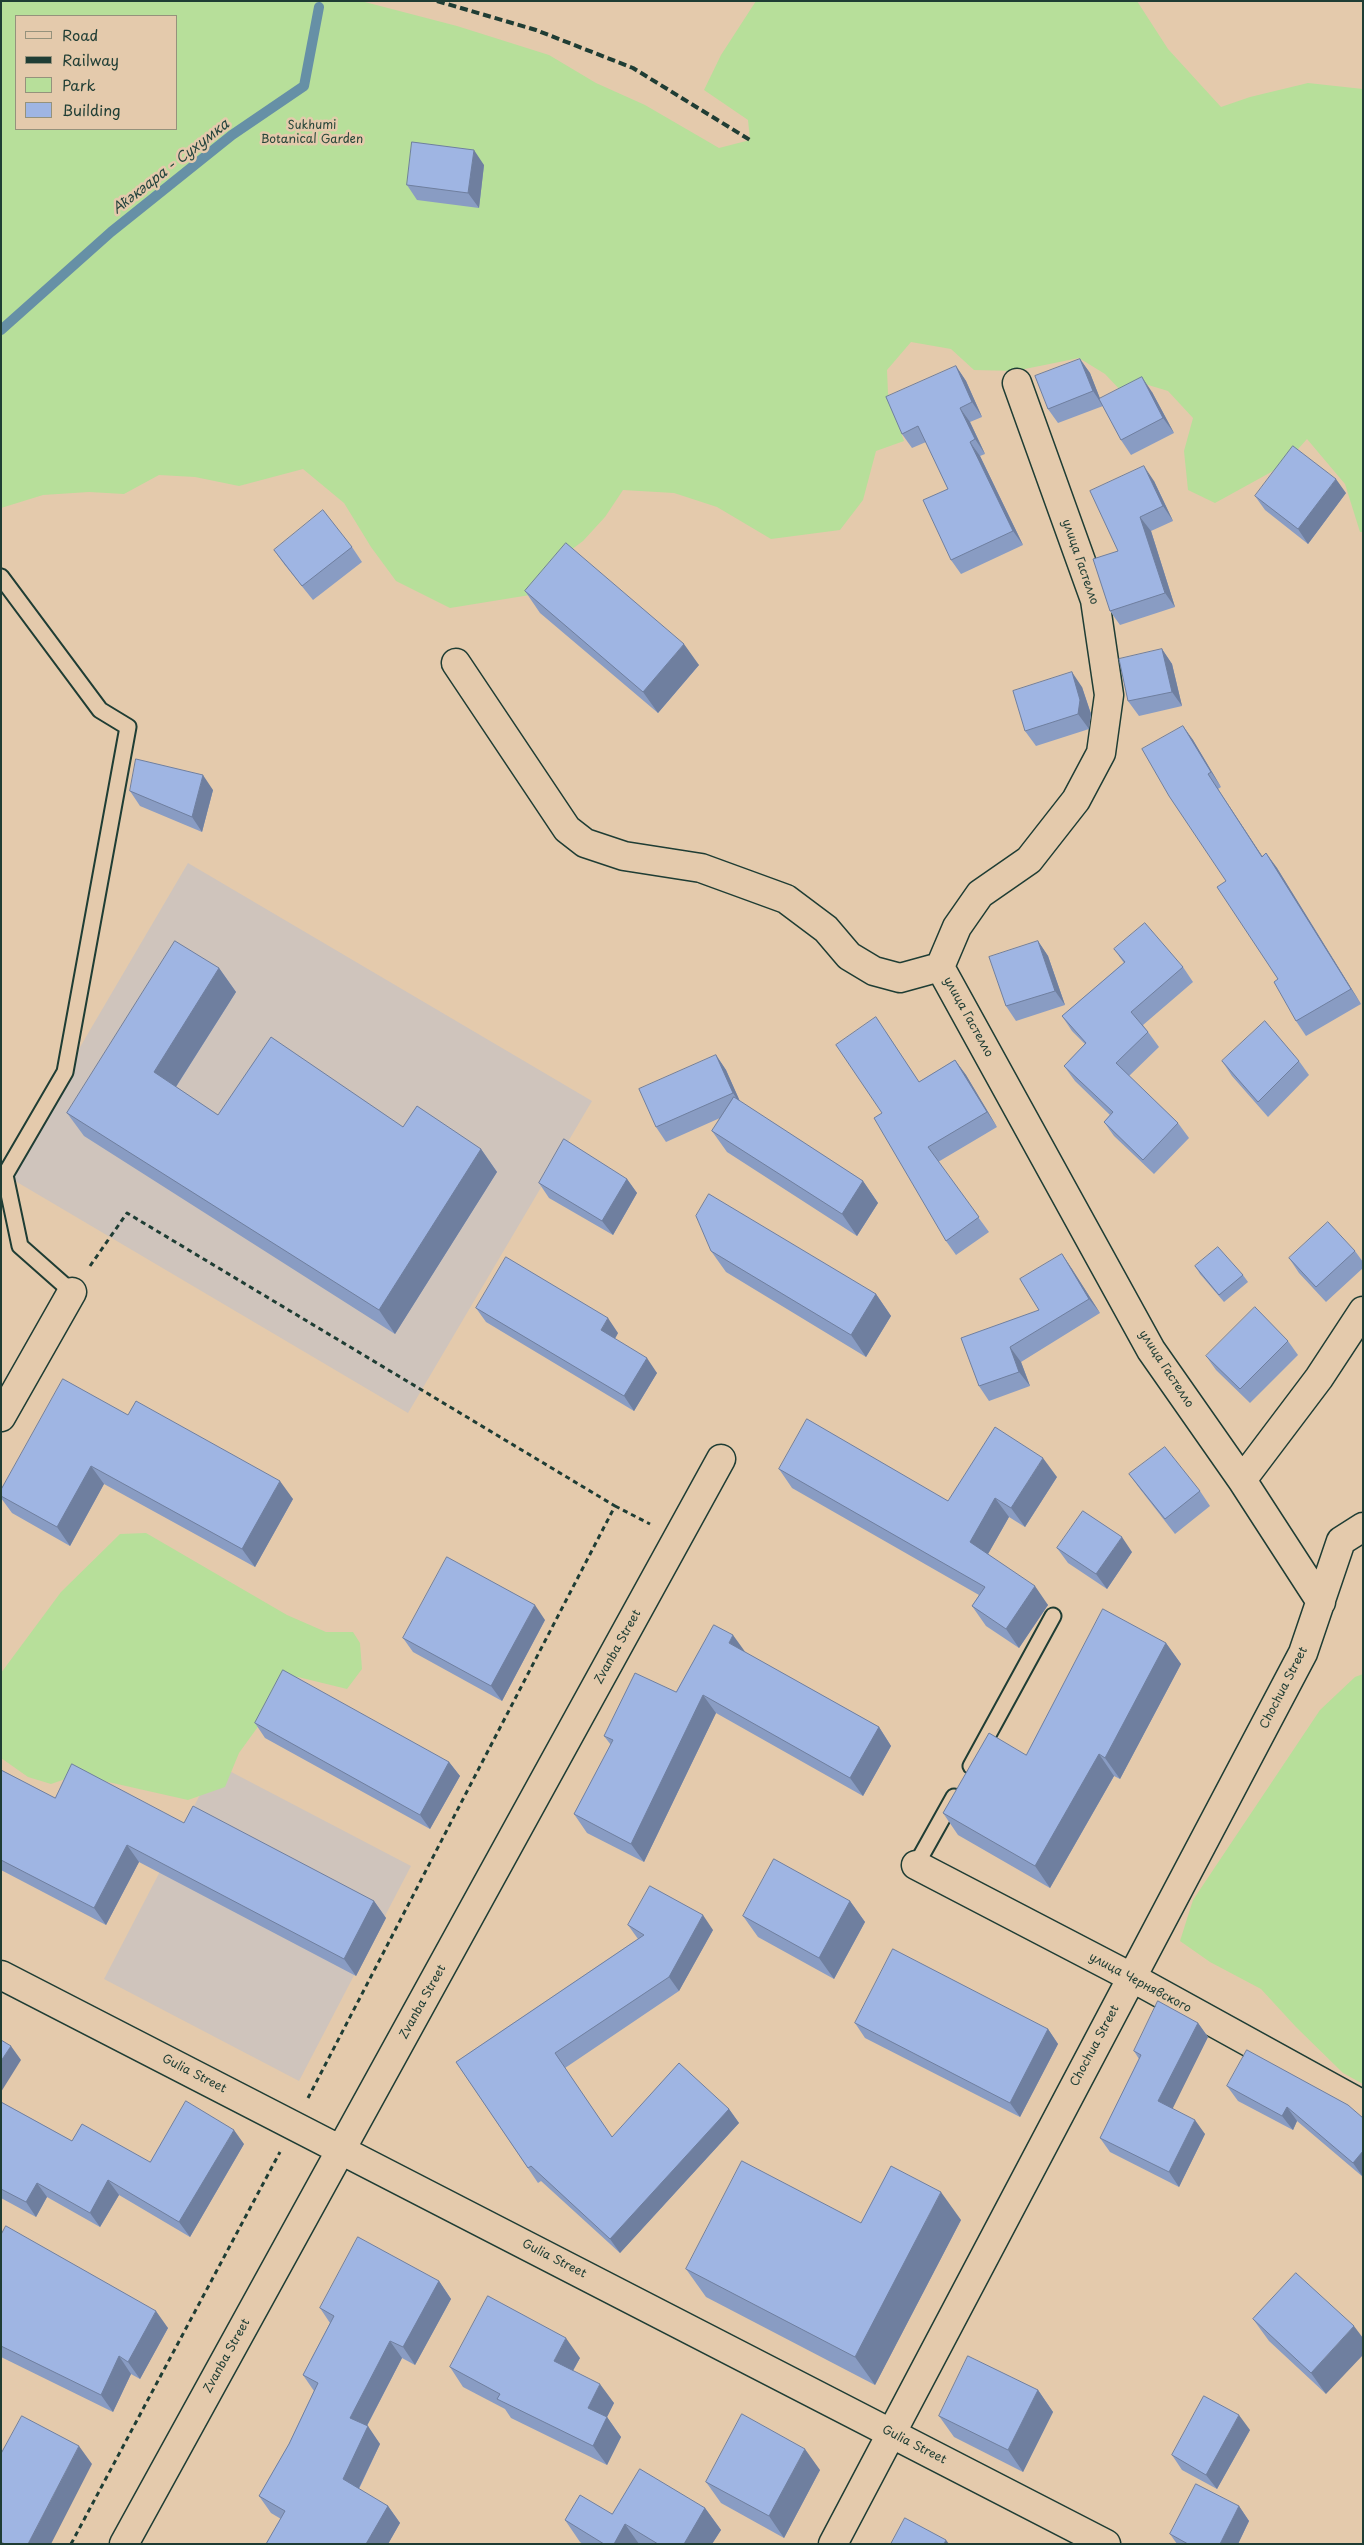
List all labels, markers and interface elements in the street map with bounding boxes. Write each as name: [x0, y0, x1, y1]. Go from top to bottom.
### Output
legend: [15, 15, 178, 130]
text: Road: [62, 23, 98, 46]
text: Railway: [62, 48, 119, 71]
text: Park: [62, 73, 96, 96]
text: Building: [62, 98, 121, 121]
water label: Аҟәкәара - Сухумка: [109, 116, 233, 218]
park label: Sukhumi Botanical Garden: [261, 119, 363, 147]
street label: улица Гастелло: [1059, 517, 1101, 607]
street label: улица Гастелло: [940, 974, 996, 1060]
street label: улица Гастелло: [1136, 1328, 1196, 1410]
street label: Zvanba Street: [592, 1607, 644, 1687]
street label: Chochua Street: [1257, 1645, 1311, 1731]
street label: улица Чернявского: [1086, 1950, 1194, 2016]
street label: Zvanba Street: [397, 1962, 449, 2042]
street label: Chochua Street: [1067, 2003, 1123, 2089]
street label: Gulia Street: [159, 2052, 229, 2096]
street label: Gulia Street: [519, 2237, 589, 2281]
street label: Zvanba Street: [201, 2316, 253, 2396]
street label: Gulia Street: [879, 2423, 949, 2467]

